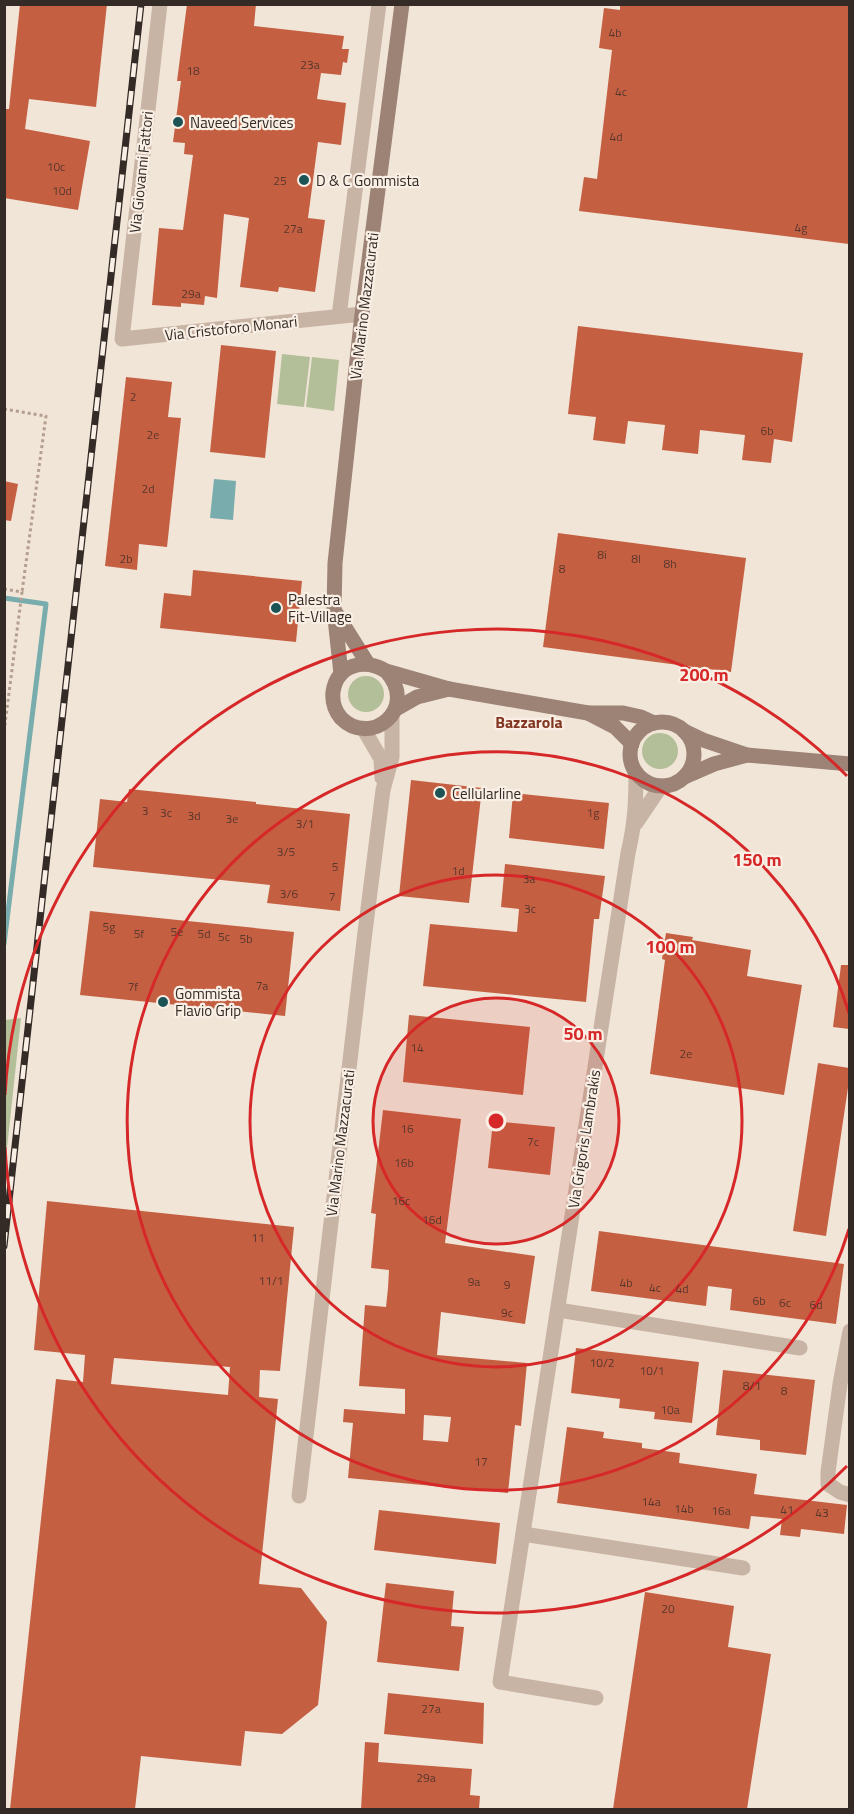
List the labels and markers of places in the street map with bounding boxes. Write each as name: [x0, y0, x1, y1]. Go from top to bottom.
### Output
place label: Naveed Services: [190, 111, 293, 134]
marker: Naveed Services: [171, 115, 185, 129]
place label: D & C Gommista: [316, 169, 420, 192]
marker: D & C Gommista: [297, 173, 311, 187]
place label: Palestra Fit-Village: [288, 588, 352, 628]
marker: Palestra Fit-Village: [269, 601, 283, 615]
place label: Cellularline: [452, 782, 521, 805]
marker: Cellularline: [433, 786, 447, 800]
place label: Gommista Flavio Grip: [175, 982, 241, 1022]
marker: Gommista Flavio Grip: [156, 995, 170, 1009]
centre of rings: [486, 1111, 506, 1131]

